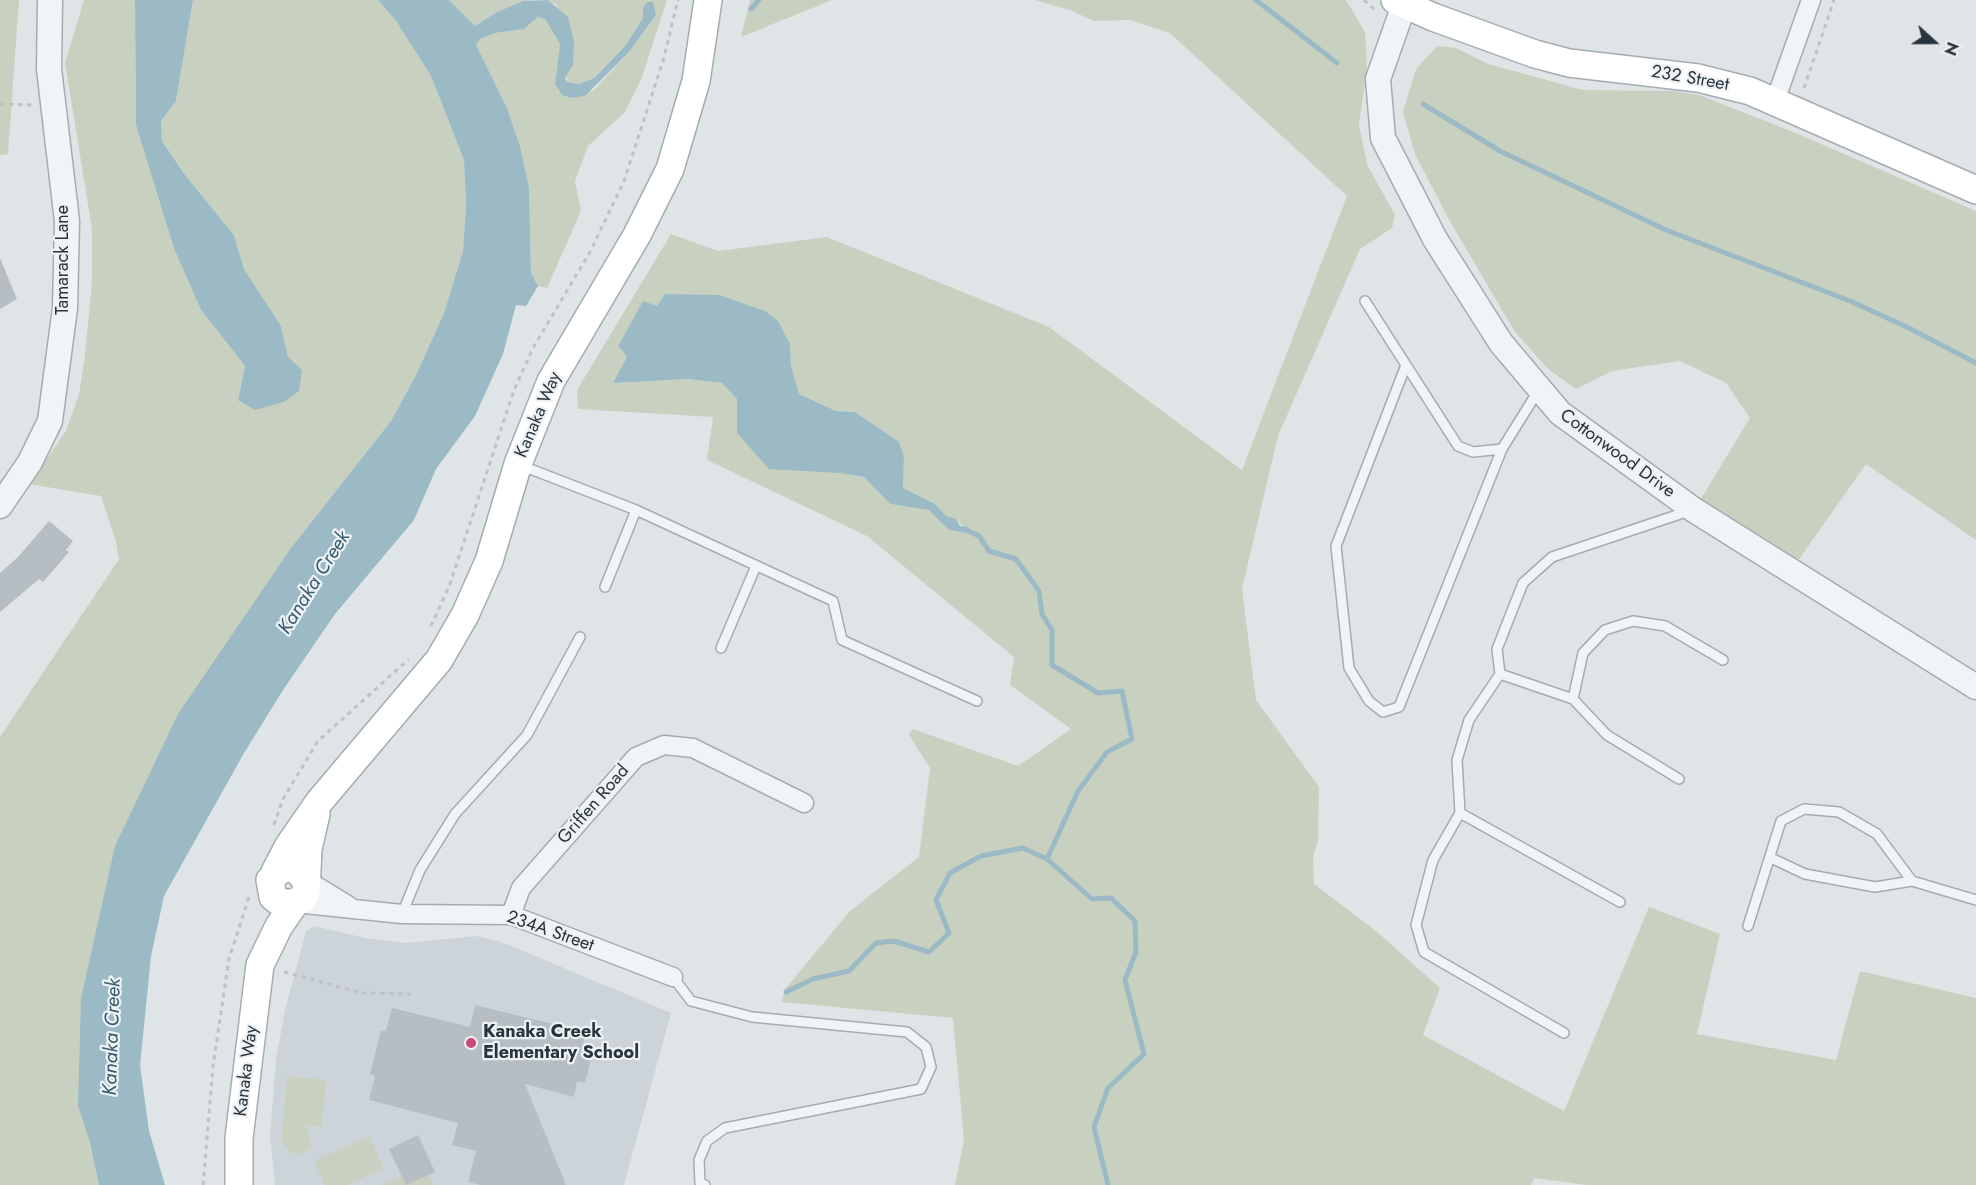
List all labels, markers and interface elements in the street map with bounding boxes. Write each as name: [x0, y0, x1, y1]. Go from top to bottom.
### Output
north arrow: [1904, 12, 1964, 72]
text: N: [1938, 39, 1964, 59]
street label: 232 Street: [1649, 62, 1731, 96]
street label: Tamarack Lane: [53, 205, 75, 315]
street label: Kanaka Way: [511, 369, 567, 461]
street label: Cottonwood Drive: [1555, 405, 1679, 503]
water label: Kanaka Creek: [274, 527, 356, 639]
street label: Griffen Road: [554, 761, 634, 849]
street label: 234A Street: [504, 907, 596, 957]
water label: Kanaka Creek: [99, 978, 127, 1096]
place label: Kanaka Creek Elementary School: [483, 1022, 639, 1064]
street label: Kanaka Way: [231, 1024, 263, 1118]
marker: Kanaka Creek Elementary School: [464, 1036, 478, 1050]

